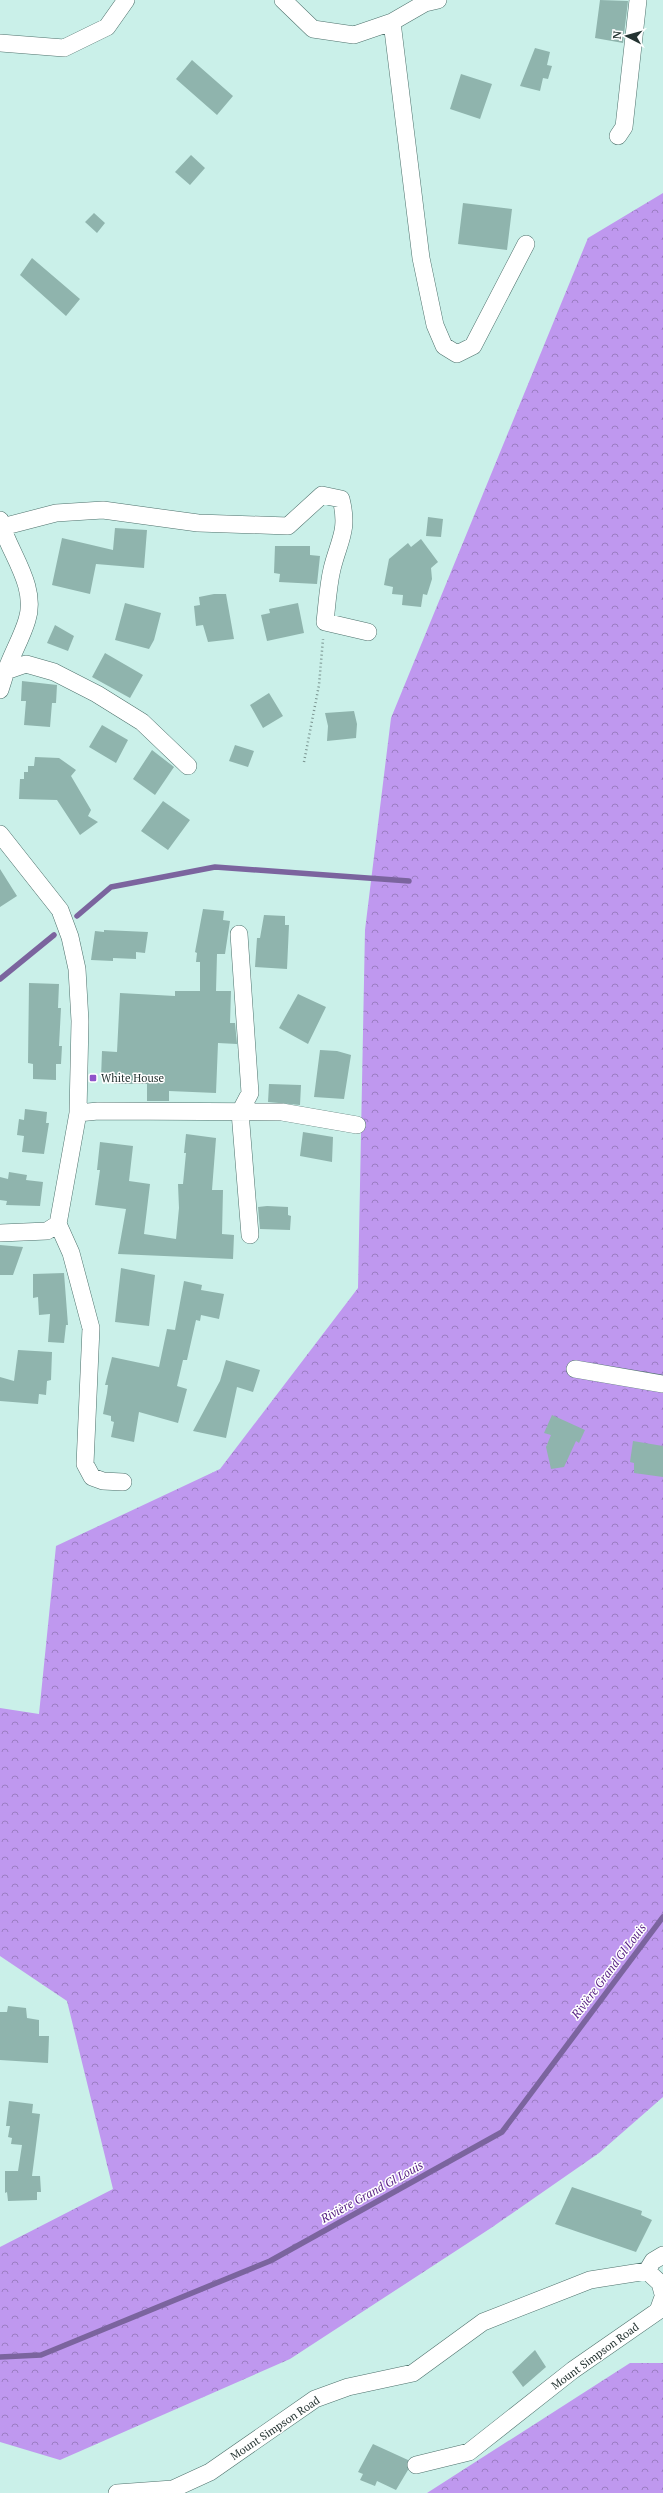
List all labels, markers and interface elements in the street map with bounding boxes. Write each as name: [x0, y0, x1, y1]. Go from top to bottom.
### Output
north arrow: [607, 16, 647, 56]
text: N: [610, 29, 625, 40]
place label: White House: [101, 1071, 164, 1085]
marker: White House: [88, 1073, 98, 1083]
water label: Rivière Grand Gl Louis: [567, 1920, 649, 2022]
water label: Rivière Grand Gl Louis: [317, 2157, 426, 2226]
street label: Mount Simpson Road: [549, 2320, 641, 2392]
street label: Mount Simpson Road: [228, 2393, 322, 2463]

